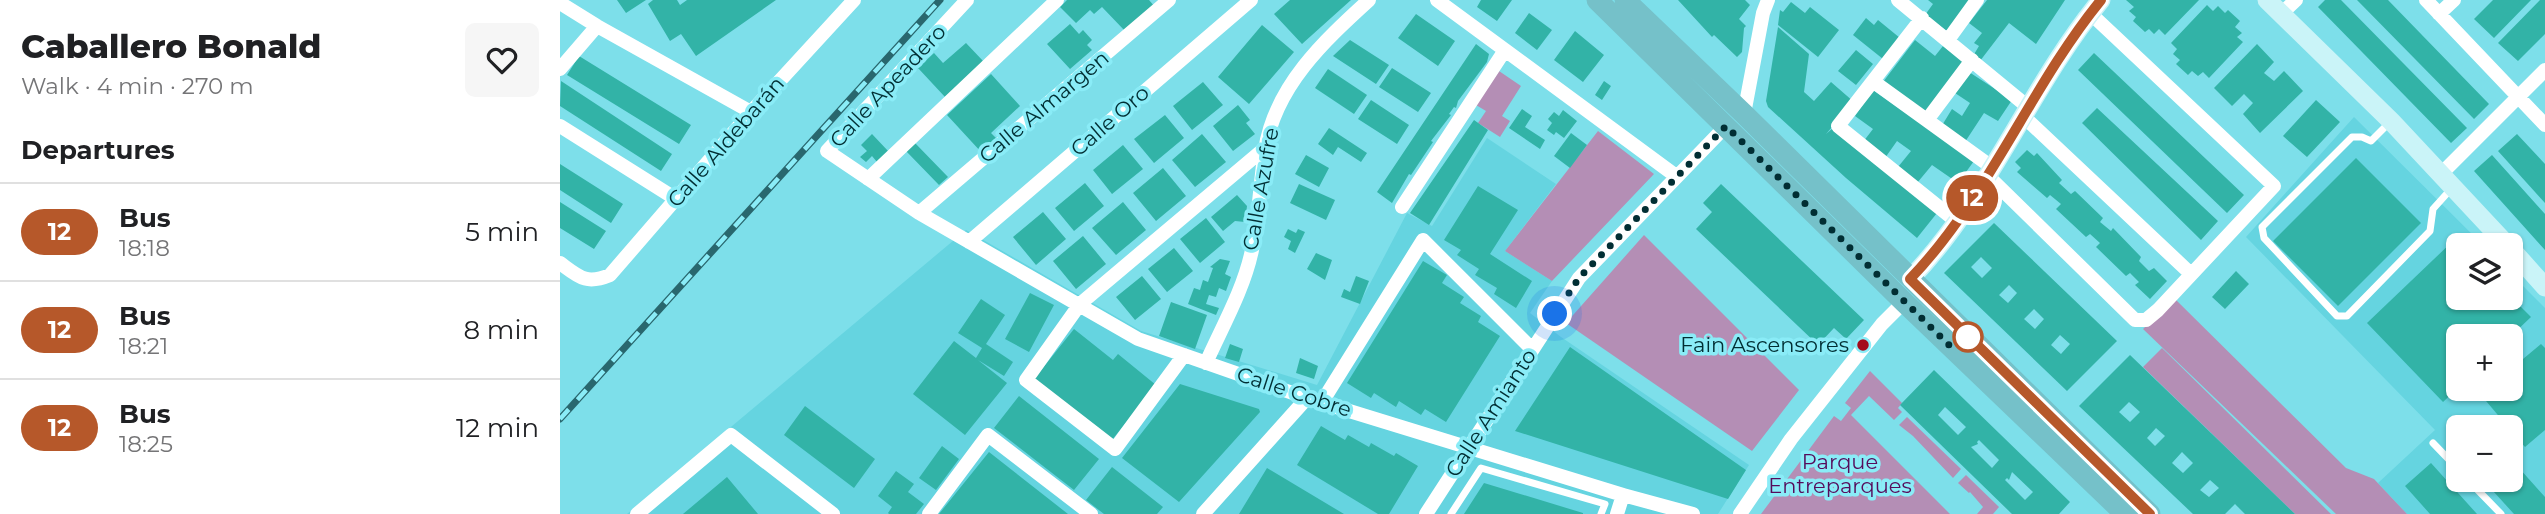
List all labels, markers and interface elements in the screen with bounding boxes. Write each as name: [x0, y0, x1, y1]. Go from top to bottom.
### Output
street label: Calle Apeadero: [824, 19, 951, 152]
button: heart: [465, 23, 539, 97]
text: Caballero Bonald: [21, 26, 321, 66]
street label: Calle Almargen: [974, 45, 1114, 168]
street label: Calle Aldebarán: [662, 71, 789, 212]
text: Walk · 4 min · 270 m: [21, 72, 254, 100]
street label: Calle Oro: [1065, 80, 1154, 161]
street label: Calle Azufre: [1237, 125, 1284, 252]
text: Departures: [21, 134, 175, 166]
line badge: 12: [1940, 175, 2004, 221]
text: 12: [1960, 183, 1984, 212]
text: Bus: [119, 202, 171, 234]
text: 5 min: [465, 216, 539, 248]
text: 12: [48, 217, 71, 246]
map controls: [2446, 233, 2523, 492]
button: layers: [2446, 233, 2523, 310]
text: 18:18: [119, 234, 170, 262]
your location: [1537, 296, 1572, 331]
text: Bus: [119, 300, 171, 332]
text: 8 min: [463, 314, 539, 346]
text: 12: [48, 315, 71, 344]
unlabelled marker: [1953, 322, 1983, 352]
button: +: [2446, 324, 2523, 401]
text: 18:21: [119, 332, 168, 360]
place label: Fain Ascensores: [1680, 332, 1849, 357]
marker: Fain Ascensores: [1855, 337, 1871, 353]
street label: Calle Amianto: [1440, 344, 1541, 481]
street label: Calle Cobre: [1234, 361, 1355, 422]
text: Bus: [119, 398, 171, 430]
text: 12 min: [456, 412, 539, 444]
text: 12: [48, 413, 71, 442]
button: −: [2446, 415, 2523, 492]
text: 18:25: [119, 430, 173, 458]
park label: Parque Entreparques: [1768, 449, 1912, 498]

